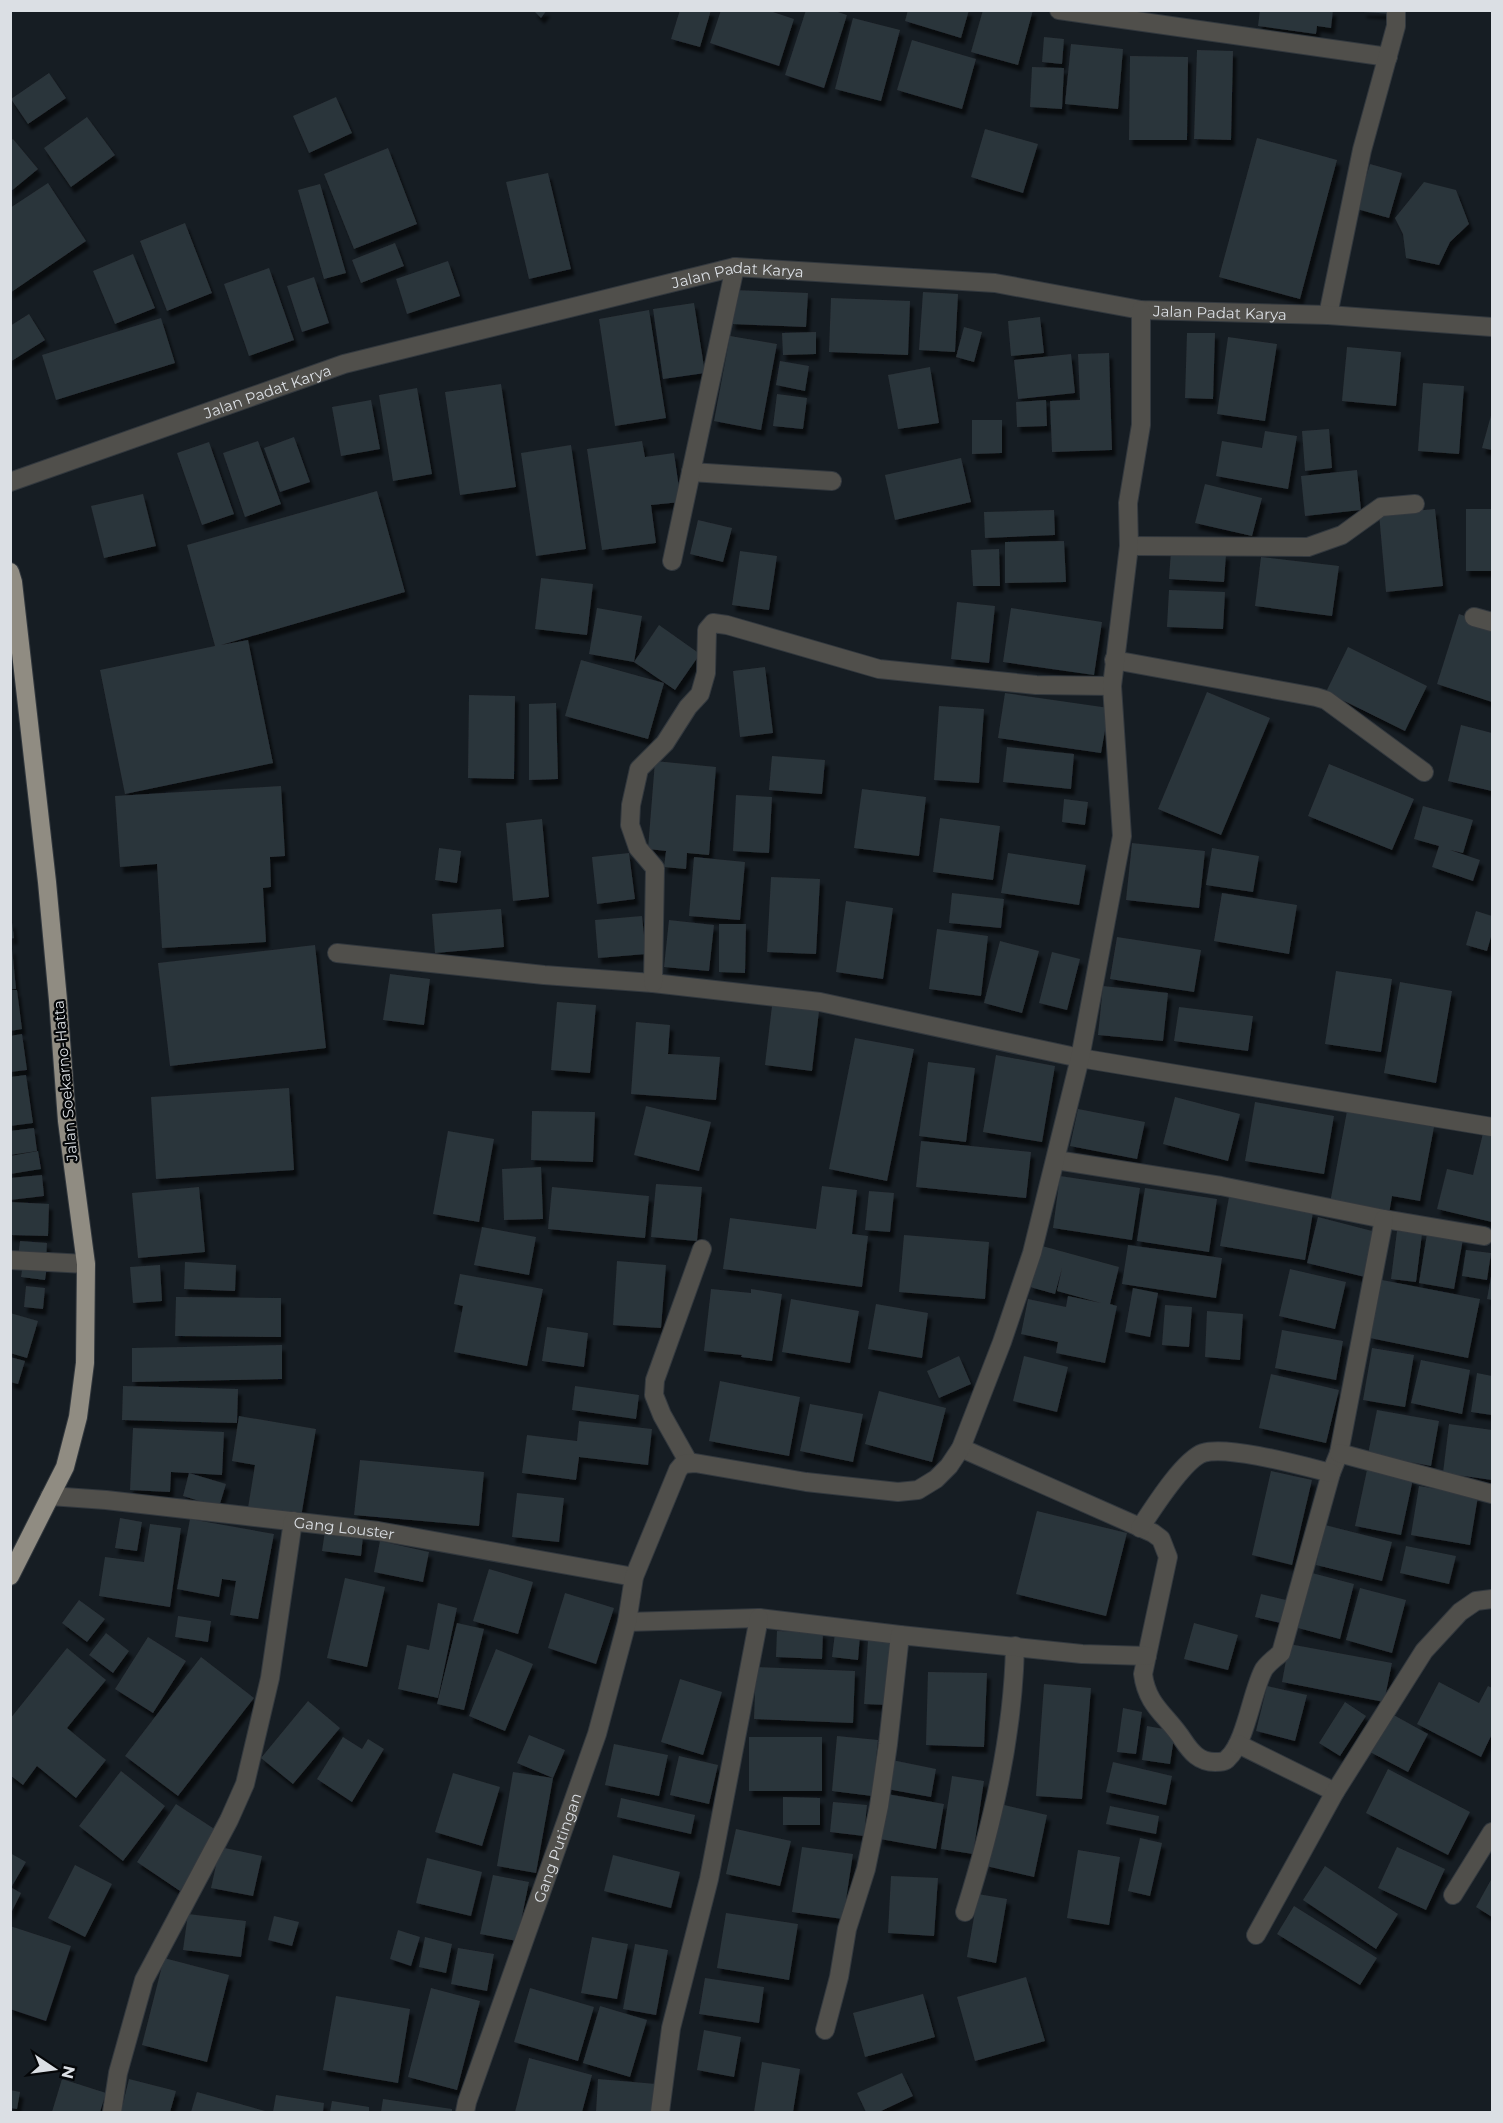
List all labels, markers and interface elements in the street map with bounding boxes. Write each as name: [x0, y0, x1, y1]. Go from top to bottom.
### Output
street label: Jalan Padat Karya: [669, 257, 804, 292]
street label: Jalan Padat Karya: [1152, 301, 1287, 323]
street label: Jalan Padat Karya: [200, 360, 334, 423]
street label: Jalan Soekarno-Hatta: [48, 1000, 82, 1163]
street label: Gang Louster: [293, 1512, 396, 1543]
street label: Gang Putingan: [529, 1790, 585, 1905]
north arrow: [24, 2039, 84, 2099]
text: N: [57, 2064, 79, 2081]

